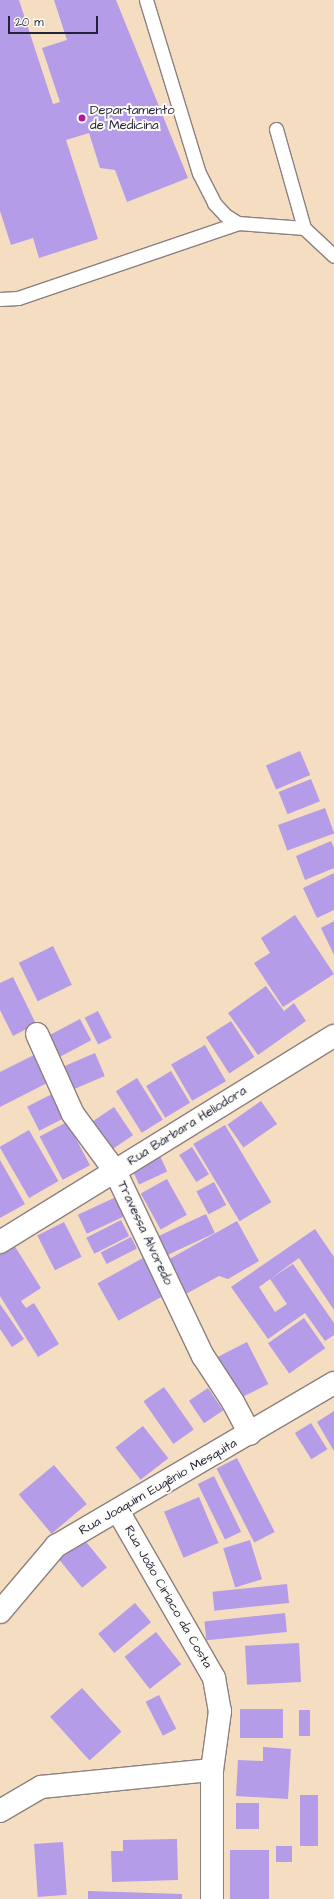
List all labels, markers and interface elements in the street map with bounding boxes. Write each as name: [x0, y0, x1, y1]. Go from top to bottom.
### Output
scale bar: [10, 8, 100, 34]
text: 20 m: [15, 14, 44, 31]
place label: Departamento de Medicina: [90, 103, 175, 134]
marker: Departamento de Medicina: [77, 113, 87, 123]
street label: Rua Bárbara Heliodora: [125, 1083, 249, 1169]
street label: Travessa Alvoredo: [114, 1178, 176, 1288]
street label: Rua Joaquim Eugênio Mesquita: [76, 1435, 240, 1539]
street label: Rua João Ciríaco da Costa: [121, 1523, 215, 1671]

